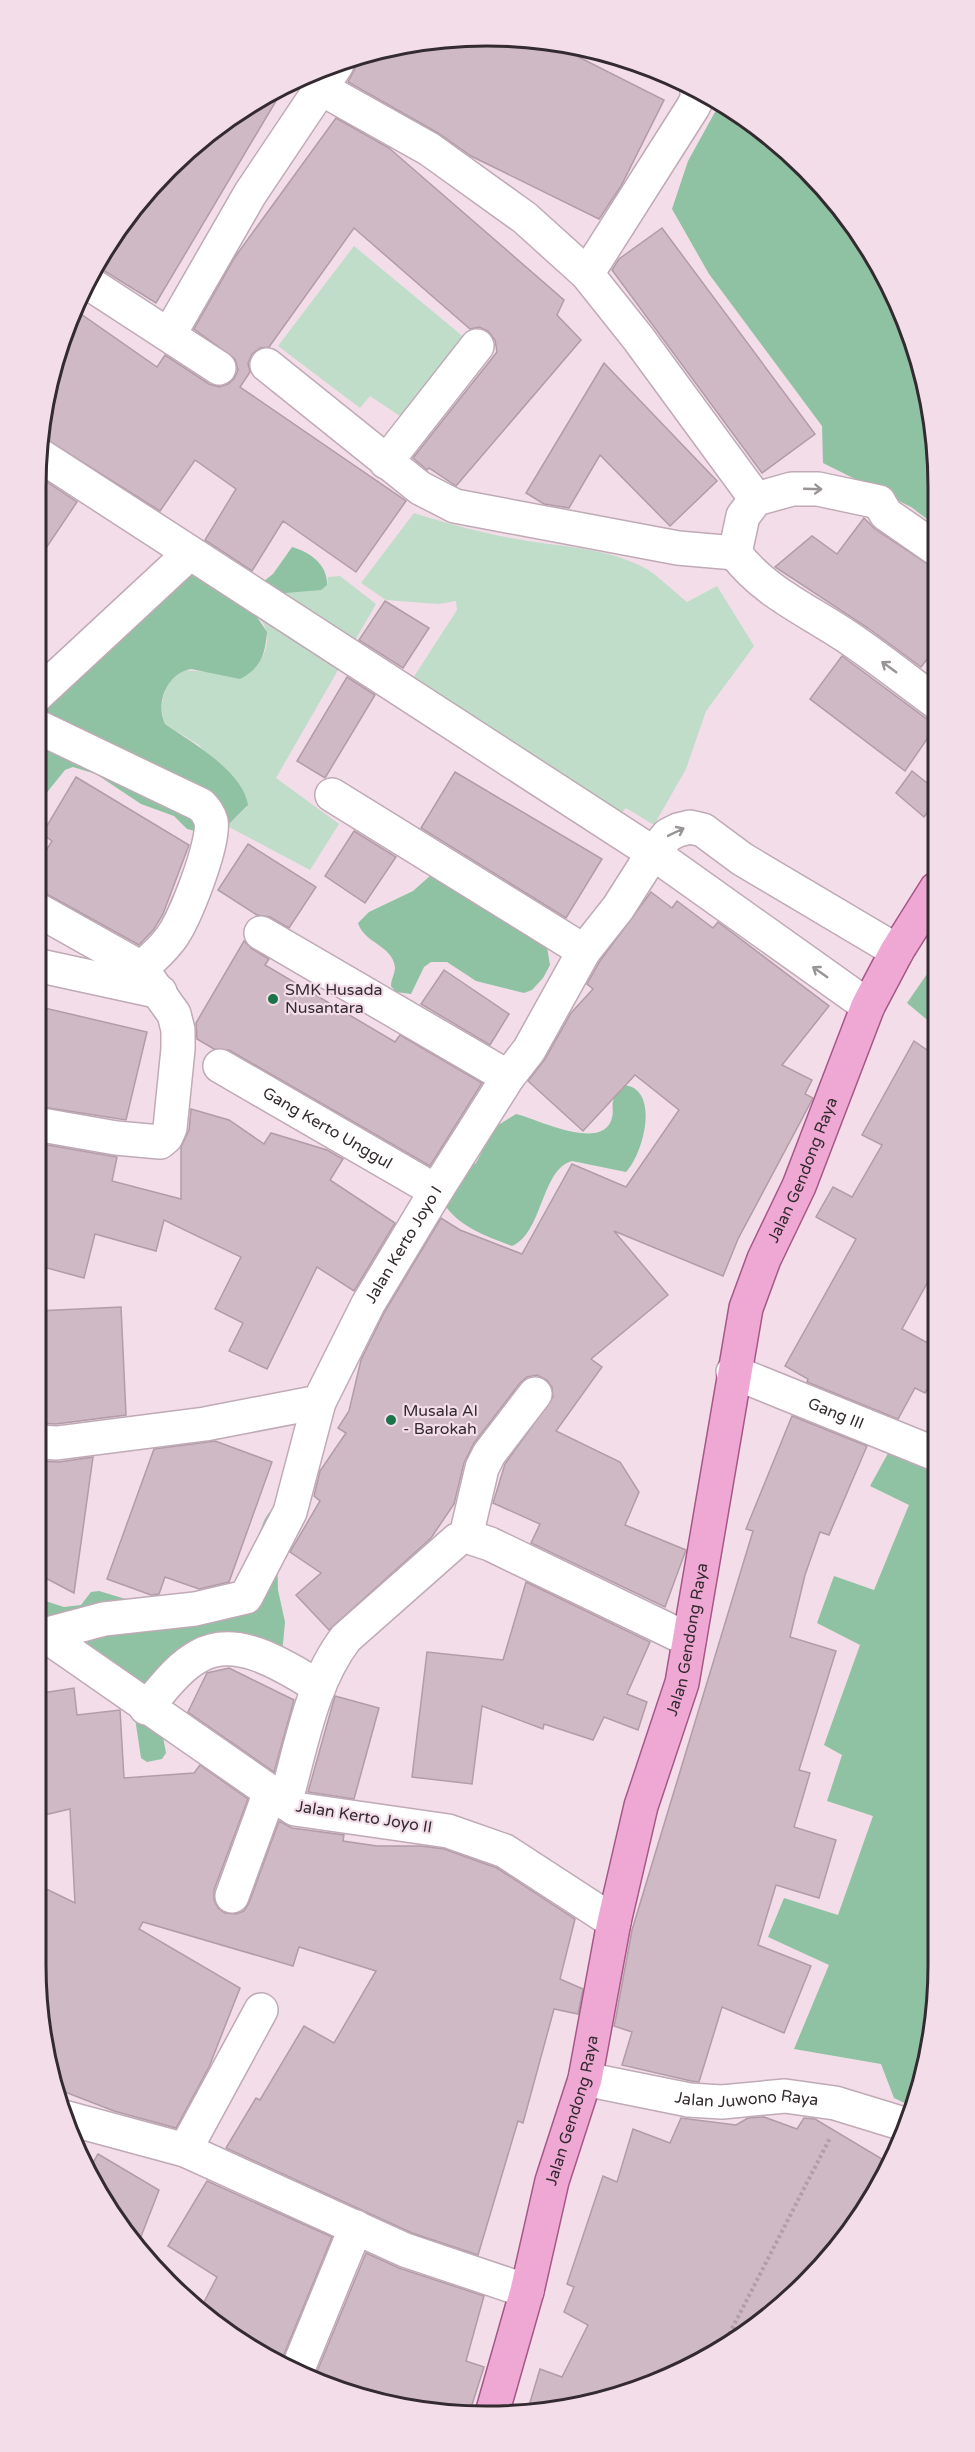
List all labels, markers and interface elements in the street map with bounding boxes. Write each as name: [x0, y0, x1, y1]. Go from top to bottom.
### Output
one-way arrow: [803, 484, 823, 495]
one-way arrow: [881, 661, 897, 673]
one-way arrow: [667, 826, 685, 838]
one-way arrow: [812, 966, 829, 978]
place label: SMK Husada Nusantara: [285, 980, 383, 1018]
marker: SMK Husada Nusantara: [266, 992, 280, 1006]
street label: Gang Kerto Unggul: [259, 1083, 396, 1173]
street label: Jalan Gendong Raya: [763, 1094, 842, 1246]
street label: Jalan Kerto Joyo I: [361, 1182, 447, 1307]
street label: Gang III: [805, 1393, 867, 1434]
place label: Musala Al - Barokah: [403, 1401, 478, 1439]
marker: Musala Al - Barokah: [384, 1413, 398, 1427]
street label: Jalan Gendong Raya: [662, 1561, 712, 1719]
street label: Jalan Kerto Joyo II: [294, 1796, 434, 1838]
street label: Jalan Gendong Raya: [541, 2034, 603, 2188]
street label: Jalan Juwono Raya: [673, 2086, 820, 2112]

